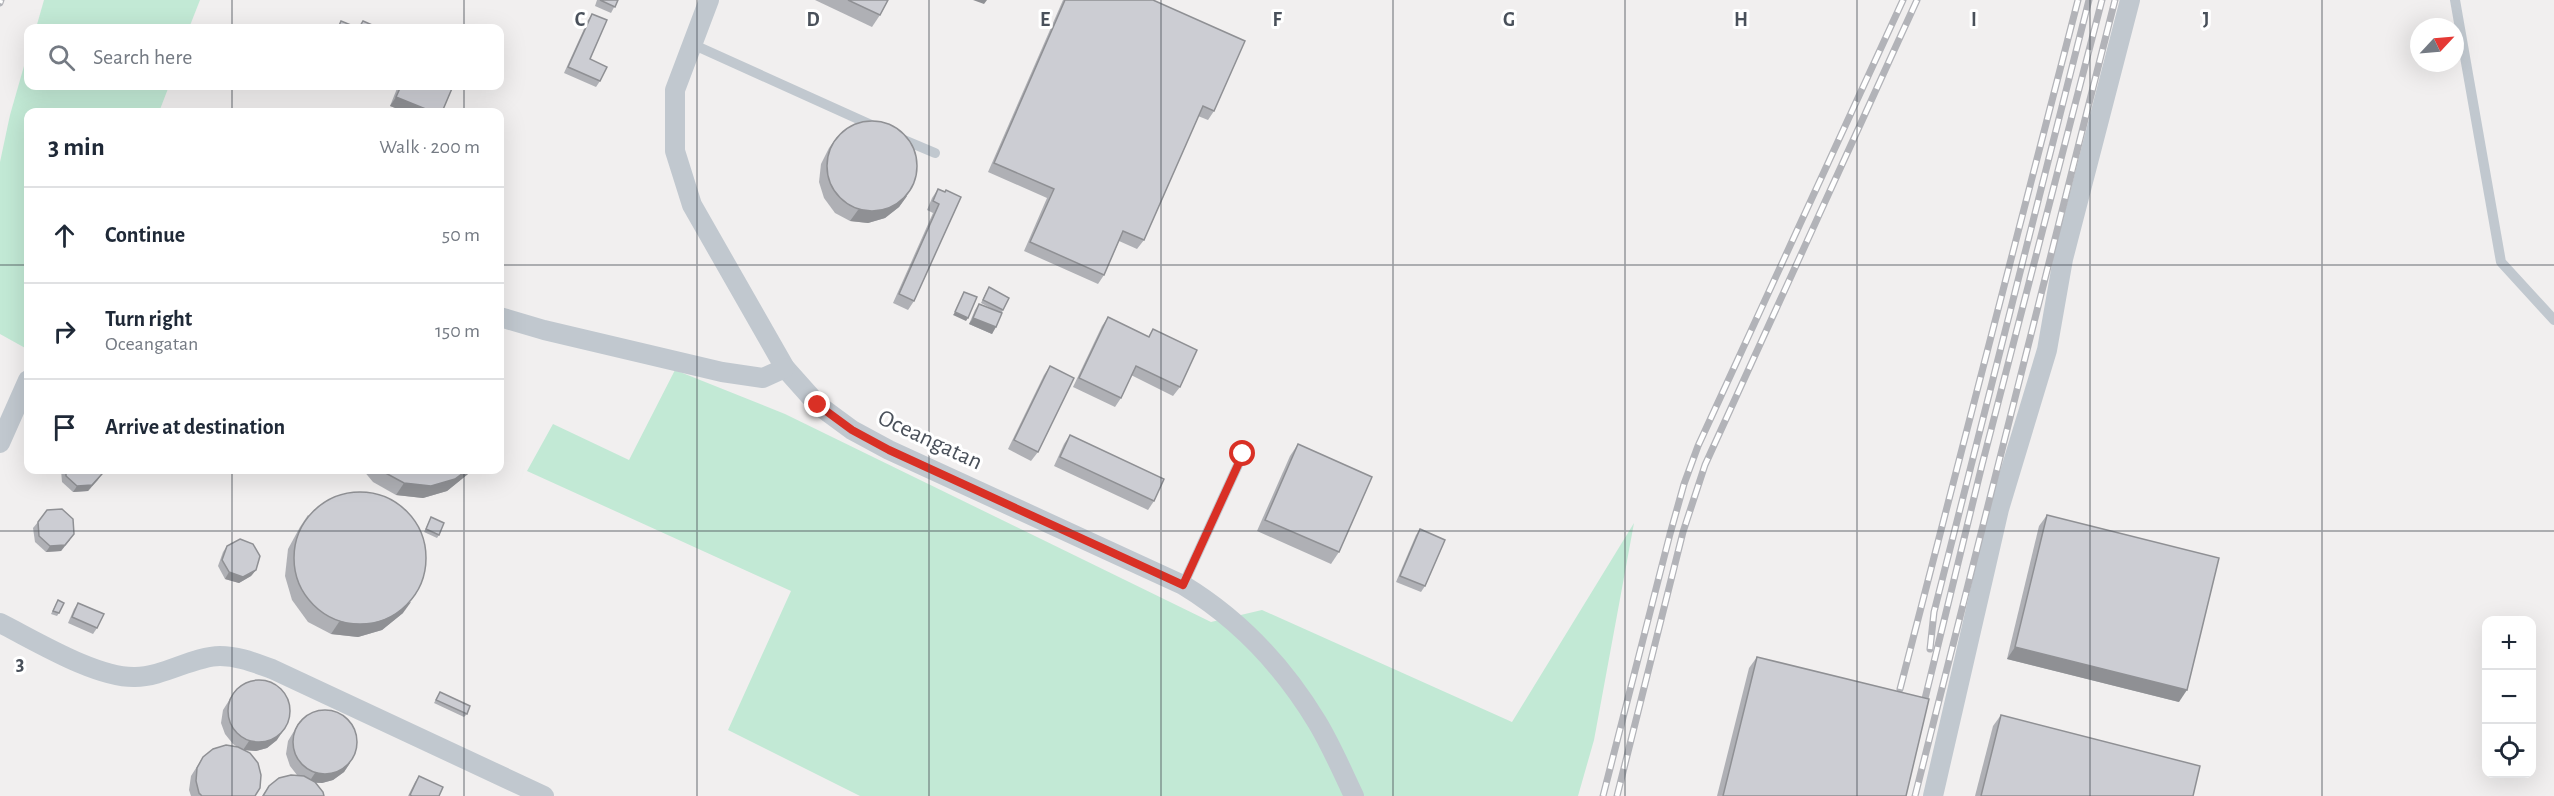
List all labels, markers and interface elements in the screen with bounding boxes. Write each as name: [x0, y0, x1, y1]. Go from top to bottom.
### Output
text: C: [575, 10, 586, 30]
text: D: [806, 10, 820, 30]
text: E: [1040, 10, 1050, 30]
text: F: [1272, 10, 1282, 30]
text: G: [1503, 10, 1515, 30]
text: H: [1734, 10, 1748, 30]
text: I: [1971, 10, 1977, 30]
text: J: [2203, 10, 2209, 30]
north arrow: [2410, 18, 2464, 72]
search box: [24, 24, 504, 90]
icon: search: [45, 41, 78, 74]
text: Search here: [93, 46, 192, 68]
text: 3 min: [48, 134, 105, 160]
text: Walk · 200 m: [379, 137, 480, 157]
icon: ahead: [48, 219, 81, 252]
text: Continue: [105, 224, 185, 246]
text: 50 m: [442, 225, 480, 245]
text: Turn right: [105, 308, 192, 330]
icon: right: [48, 315, 81, 348]
text: 150 m: [435, 321, 480, 341]
text: Oceangatan: [105, 334, 198, 354]
route end: [804, 391, 830, 417]
street label: Oceangatan: [874, 405, 986, 475]
icon: arrive: [48, 411, 81, 444]
text: Arrive at destination: [105, 416, 285, 438]
route start: [1229, 440, 1255, 466]
map controls: [2482, 616, 2536, 778]
button: +: [2482, 616, 2536, 670]
text: 3: [16, 654, 24, 674]
button: −: [2482, 670, 2536, 724]
button: locate: [2482, 724, 2536, 778]

